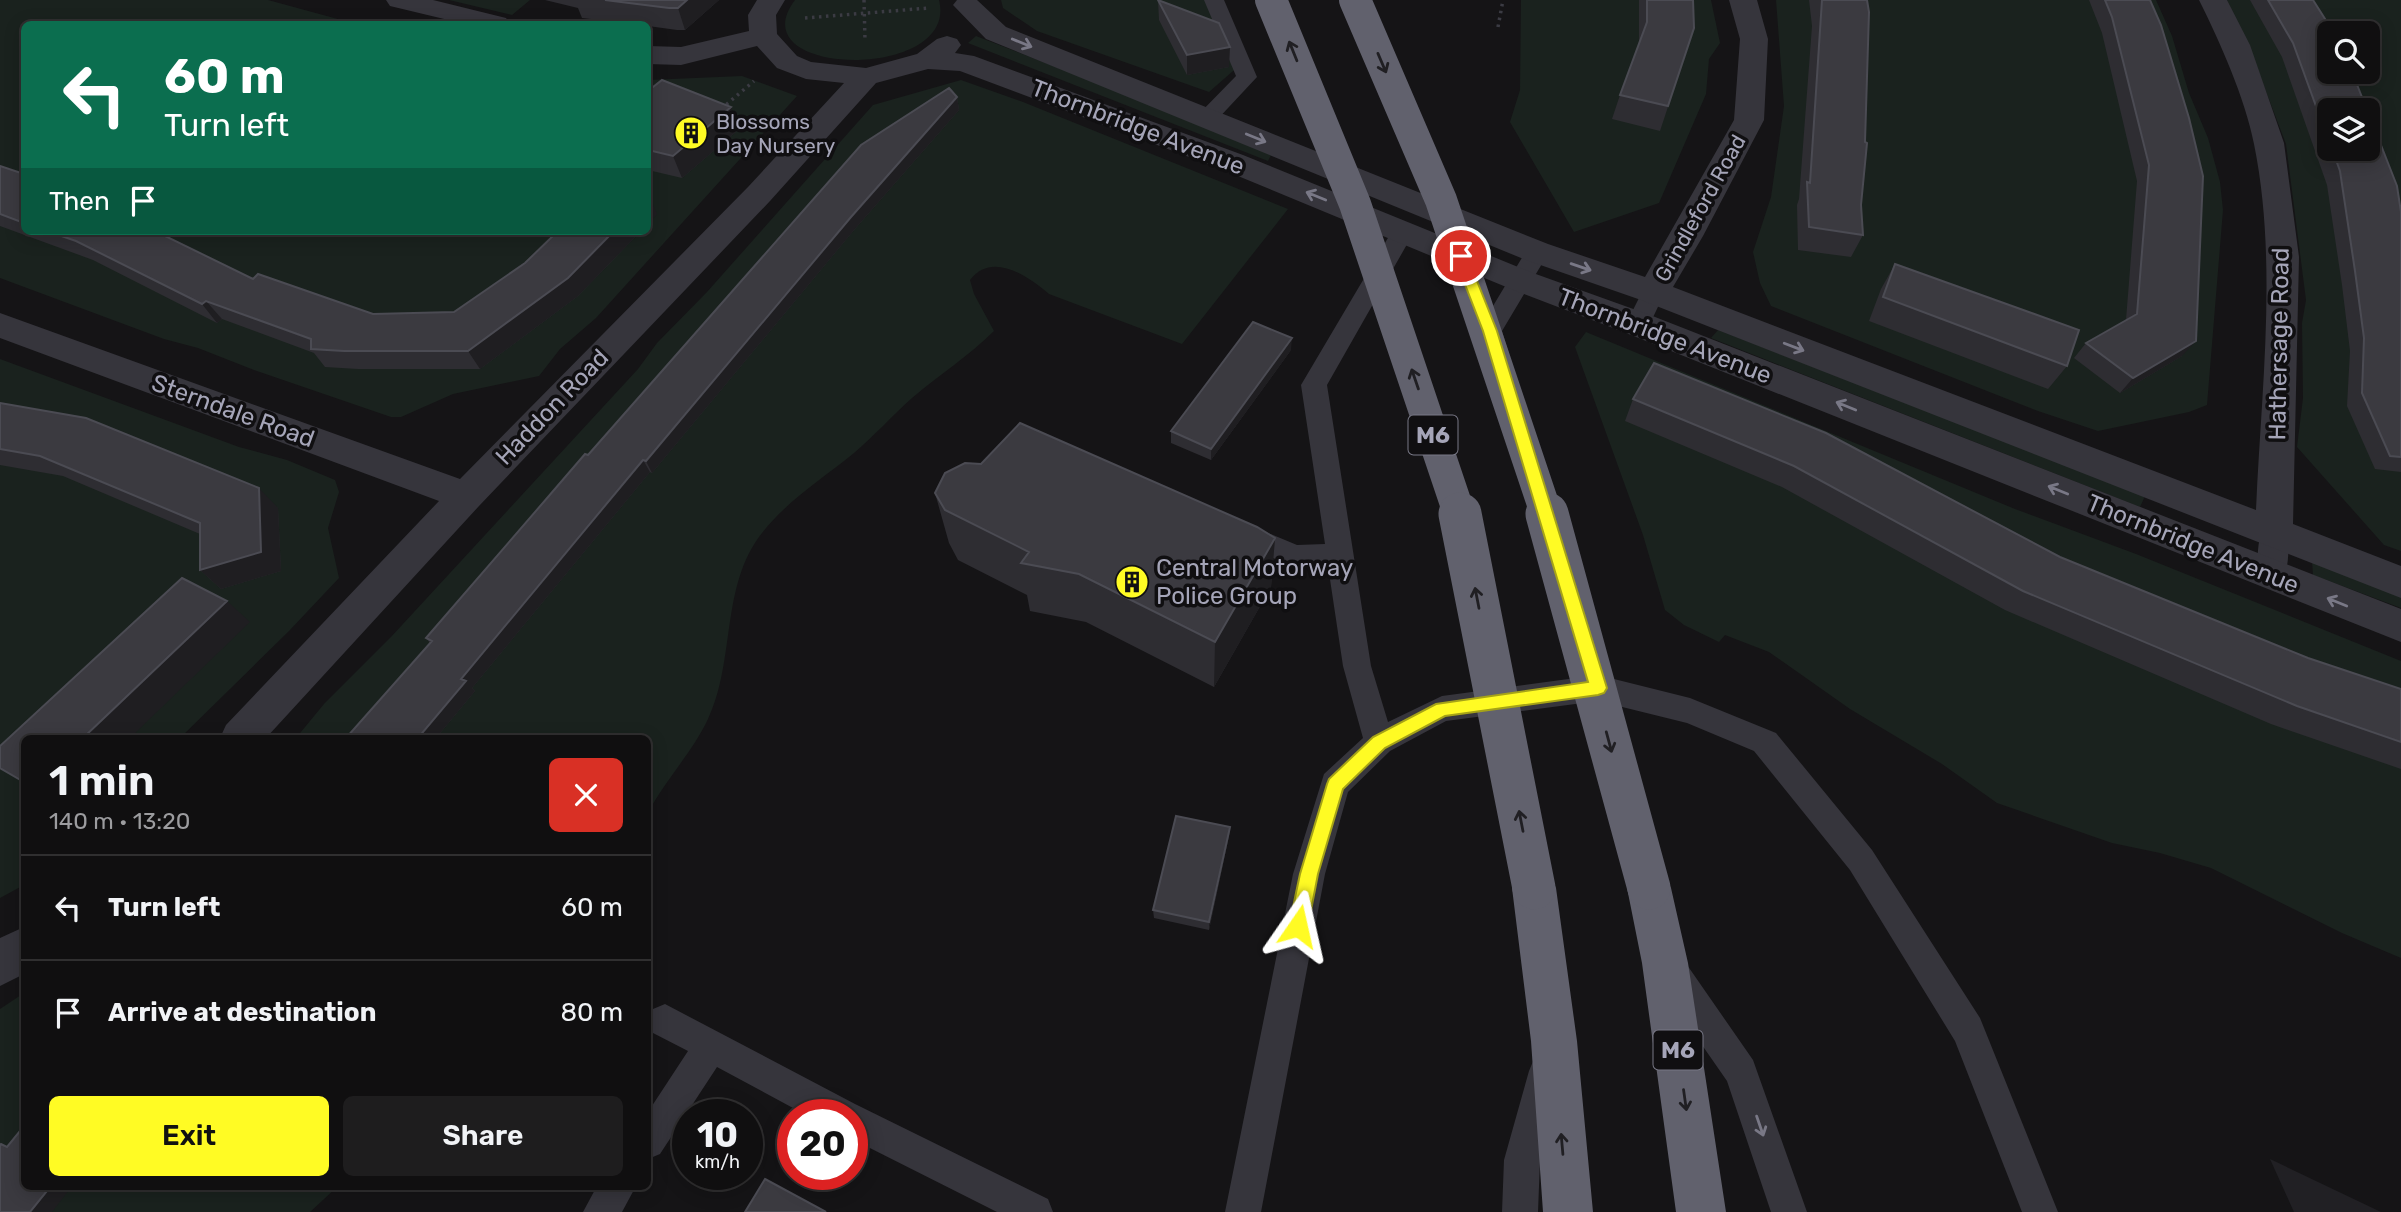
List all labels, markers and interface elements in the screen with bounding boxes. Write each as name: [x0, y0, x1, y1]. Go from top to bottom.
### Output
map controls: [2317, 21, 2380, 161]
button: search: [2317, 21, 2380, 84]
one-way arrow: [1011, 38, 1032, 51]
one-way arrow: [1285, 41, 1298, 63]
text: 60 m: [164, 47, 285, 105]
icon: left: [49, 49, 140, 140]
one-way arrow: [1376, 51, 1389, 73]
street label: Thornbridge Avenue: [1027, 73, 1249, 181]
button: layers: [2317, 98, 2380, 161]
text: Turn left: [164, 106, 289, 144]
place label: Blossoms Day Nursery: [716, 109, 836, 158]
building icon: Blossoms Day Nursery: [672, 114, 710, 152]
street label: Grindleford Road: [1649, 130, 1751, 286]
one-way arrow: [1244, 132, 1266, 145]
icon: arrive: [124, 182, 162, 220]
text: Then: [49, 186, 110, 217]
one-way arrow: [1305, 189, 1327, 202]
pin: [1431, 226, 1491, 286]
icon: arrive: [1442, 237, 1480, 275]
street label: Hathersage Road: [2263, 247, 2295, 441]
one-way arrow: [1570, 261, 1592, 274]
street label: Thornbridge Avenue: [1554, 282, 1776, 390]
one-way arrow: [1783, 341, 1805, 354]
street label: Haddon Road: [490, 343, 614, 471]
street label: Sterndale Road: [148, 369, 318, 453]
one-way arrow: [1407, 369, 1420, 391]
one-way arrow: [1836, 399, 1857, 412]
road number: M6: [1408, 416, 1458, 454]
one-way arrow: [2047, 483, 2069, 496]
street label: Thornbridge Avenue: [2083, 489, 2303, 599]
place label: Central Motorway Police Group: [1156, 554, 1353, 610]
building icon: Central Motorway Police Group: [1113, 563, 1151, 601]
one-way arrow: [1469, 587, 1483, 610]
one-way arrow: [2327, 594, 2349, 607]
one-way arrow: [1603, 731, 1616, 753]
text: 1 min: [49, 756, 155, 806]
button: close: [549, 758, 623, 832]
text: 140 m · 13:20: [49, 807, 190, 835]
one-way arrow: [1514, 810, 1527, 833]
icon: left: [49, 889, 87, 927]
position arrow: [1261, 889, 1335, 963]
text: Turn left: [108, 892, 220, 923]
text: 60 m: [561, 892, 623, 923]
icon: arrive: [49, 994, 87, 1032]
text: Arrive at destination: [108, 997, 376, 1028]
text: 80 m: [560, 997, 623, 1028]
road number: M6: [1654, 1030, 1702, 1070]
one-way arrow: [1679, 1088, 1692, 1111]
button: Exit: [49, 1096, 329, 1176]
button: Share: [343, 1096, 623, 1176]
speed limit sign: 20: [777, 1099, 868, 1190]
text: 10: [697, 1114, 738, 1156]
one-way arrow: [1755, 1115, 1767, 1137]
one-way arrow: [1555, 1133, 1568, 1156]
text: km/h: [695, 1151, 740, 1173]

